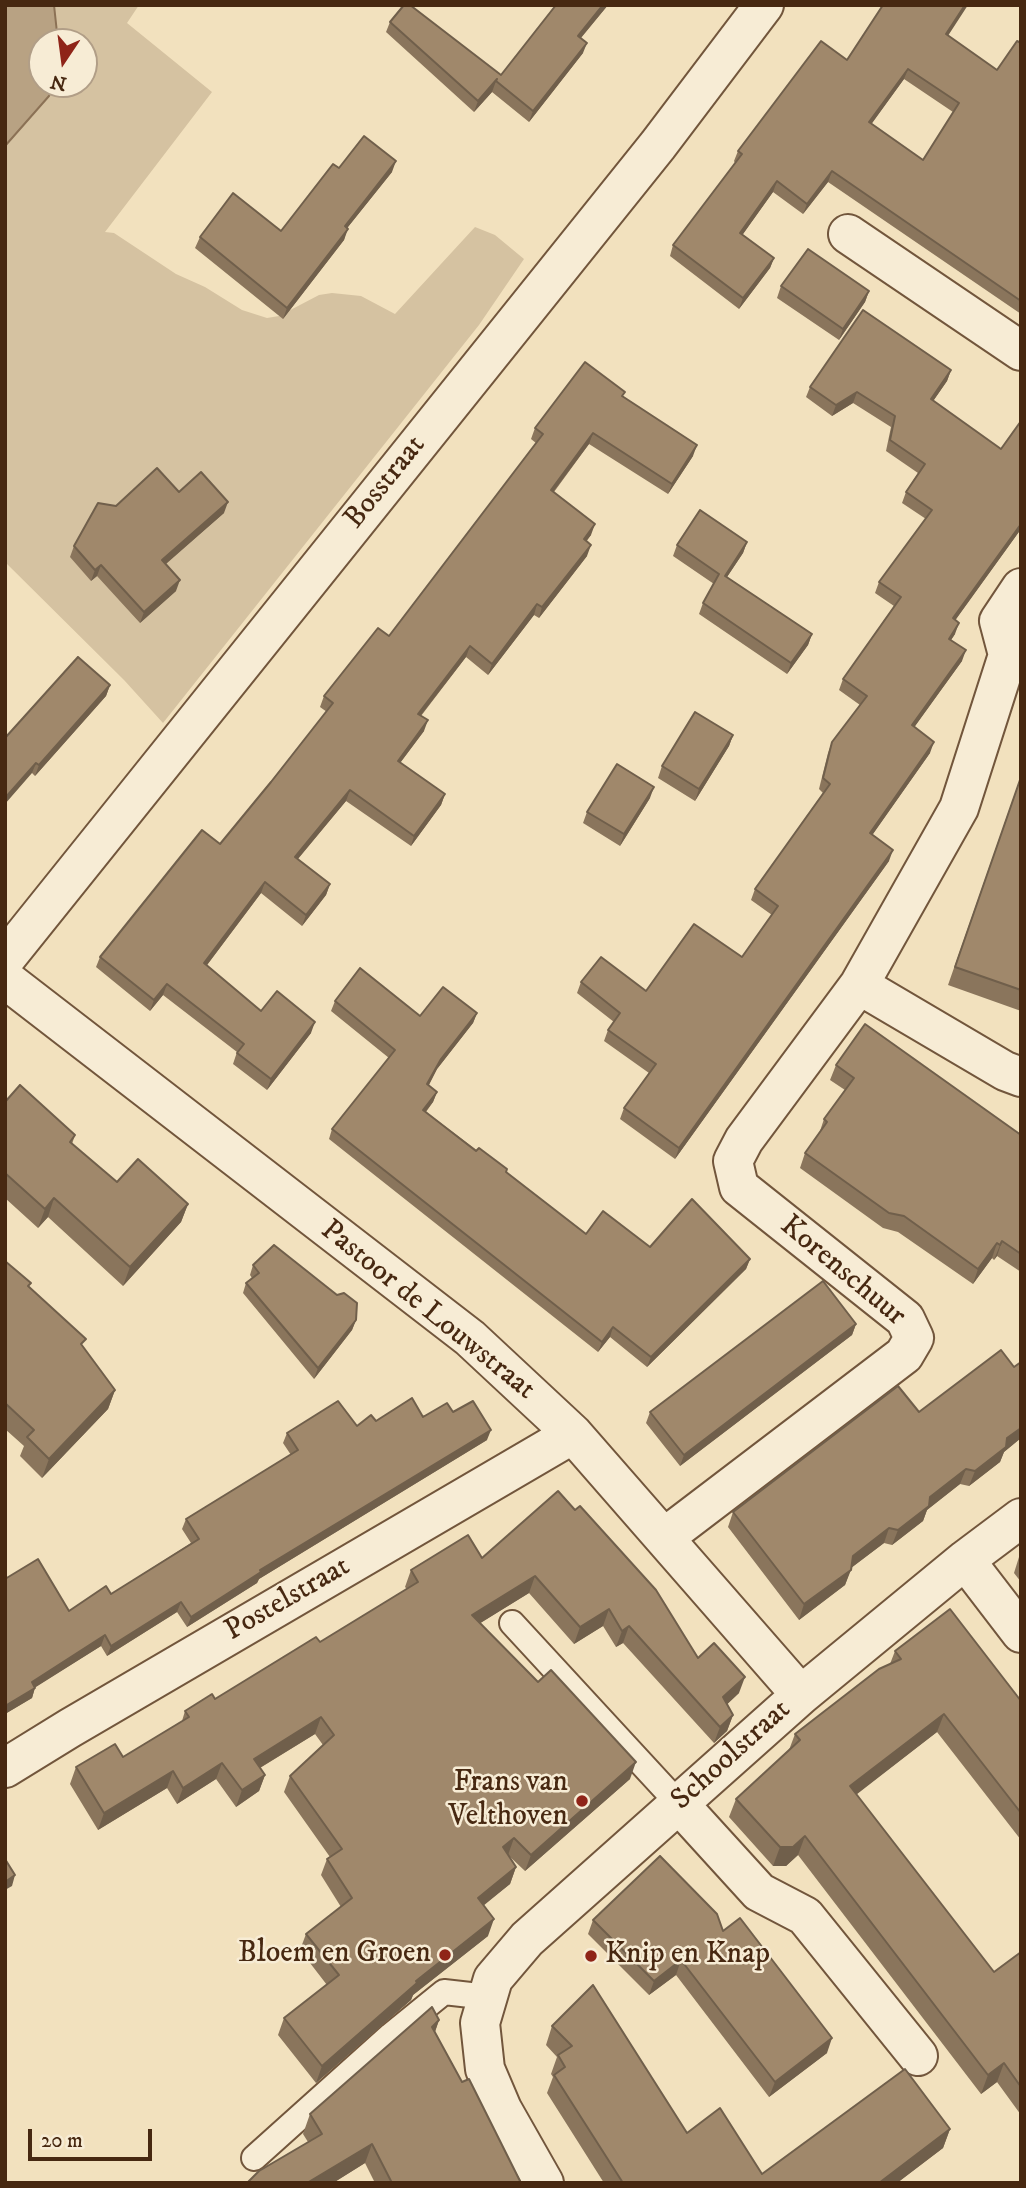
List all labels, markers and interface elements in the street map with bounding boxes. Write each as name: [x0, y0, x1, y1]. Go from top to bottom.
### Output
north arrow: [28, 28, 98, 98]
text: N: [48, 69, 69, 95]
street label: Bosstraat: [338, 429, 434, 537]
street label: Korenschuur: [772, 1209, 912, 1335]
street label: Pastoor de Louwstraat: [312, 1213, 542, 1409]
street label: Postelstraat: [219, 1550, 357, 1650]
street label: Schoolstraat: [665, 1693, 799, 1819]
place label: Frans van Velthoven: [448, 1766, 568, 1836]
marker: Frans van Velthoven: [574, 1793, 590, 1809]
place label: Bloem en Groen: [238, 1937, 431, 1973]
place label: Knip en Knap: [605, 1938, 770, 1974]
marker: Bloem en Groen: [437, 1947, 453, 1963]
marker: Knip en Knap: [583, 1948, 599, 1964]
scale bar: [32, 2114, 156, 2158]
text: 20 m: [41, 2128, 83, 2154]

